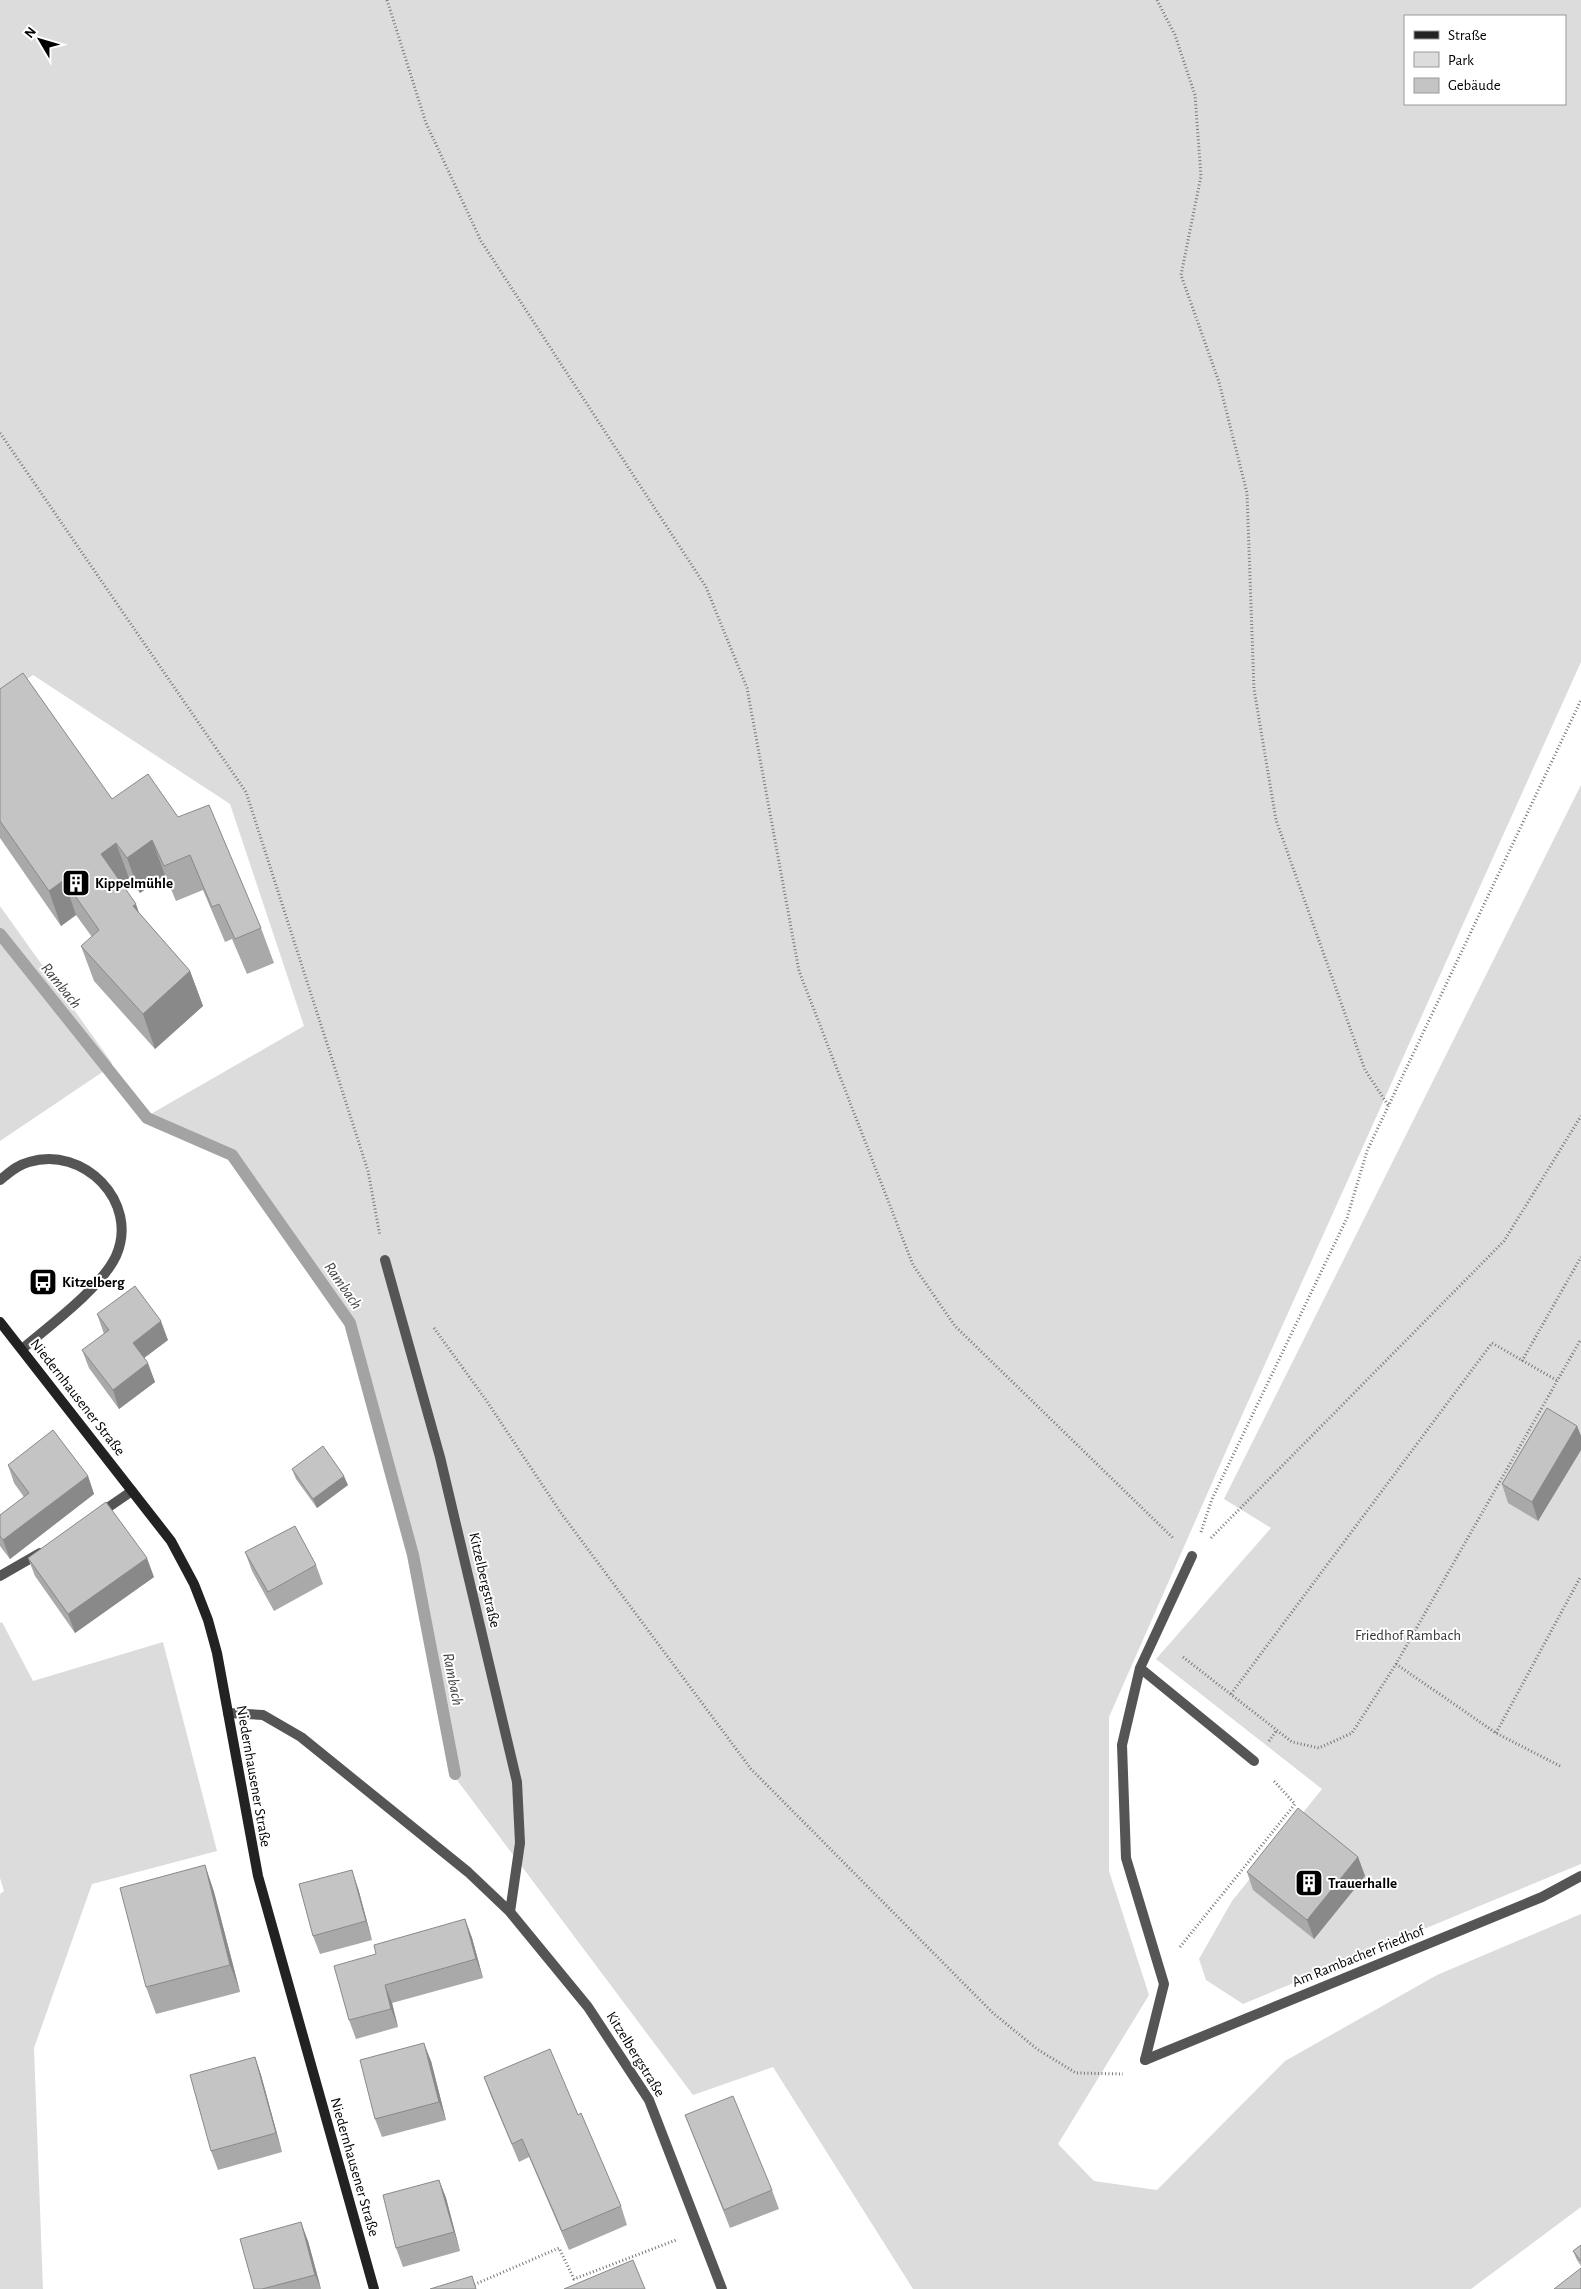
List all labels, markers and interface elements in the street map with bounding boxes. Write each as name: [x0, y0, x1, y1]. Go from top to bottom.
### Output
north arrow: [15, 15, 65, 65]
legend: [1404, 15, 1566, 105]
text: N: [22, 24, 39, 41]
text: Straße: [1448, 28, 1487, 43]
text: Park: [1448, 53, 1474, 68]
text: Gebäude: [1448, 78, 1501, 93]
building icon: Kippelmühle: [61, 868, 91, 898]
place label: Kippelmühle: [95, 876, 173, 891]
water label: Rambach: [38, 960, 84, 1011]
water label: Rambach: [321, 1259, 365, 1312]
bus stop icon: Kitzelberg: [28, 1267, 58, 1297]
place label: Kitzelberg: [62, 1275, 125, 1290]
street label: Niedernhausener Straße: [27, 1336, 128, 1459]
street label: Kitzelbergstraße: [466, 1531, 503, 1629]
park label: Friedhof Rambach: [1355, 1628, 1461, 1643]
water label: Rambach: [440, 1651, 466, 1707]
street label: Niedernhausener Straße: [234, 1704, 273, 1848]
building icon: Trauerhalle: [1294, 1868, 1324, 1898]
place label: Trauerhalle: [1328, 1876, 1397, 1891]
street label: Am Rambacher Friedhof: [1290, 1923, 1428, 1990]
street label: Kitzelbergstraße: [603, 2009, 668, 2100]
street label: Niedernhausener Straße: [328, 2096, 382, 2238]

